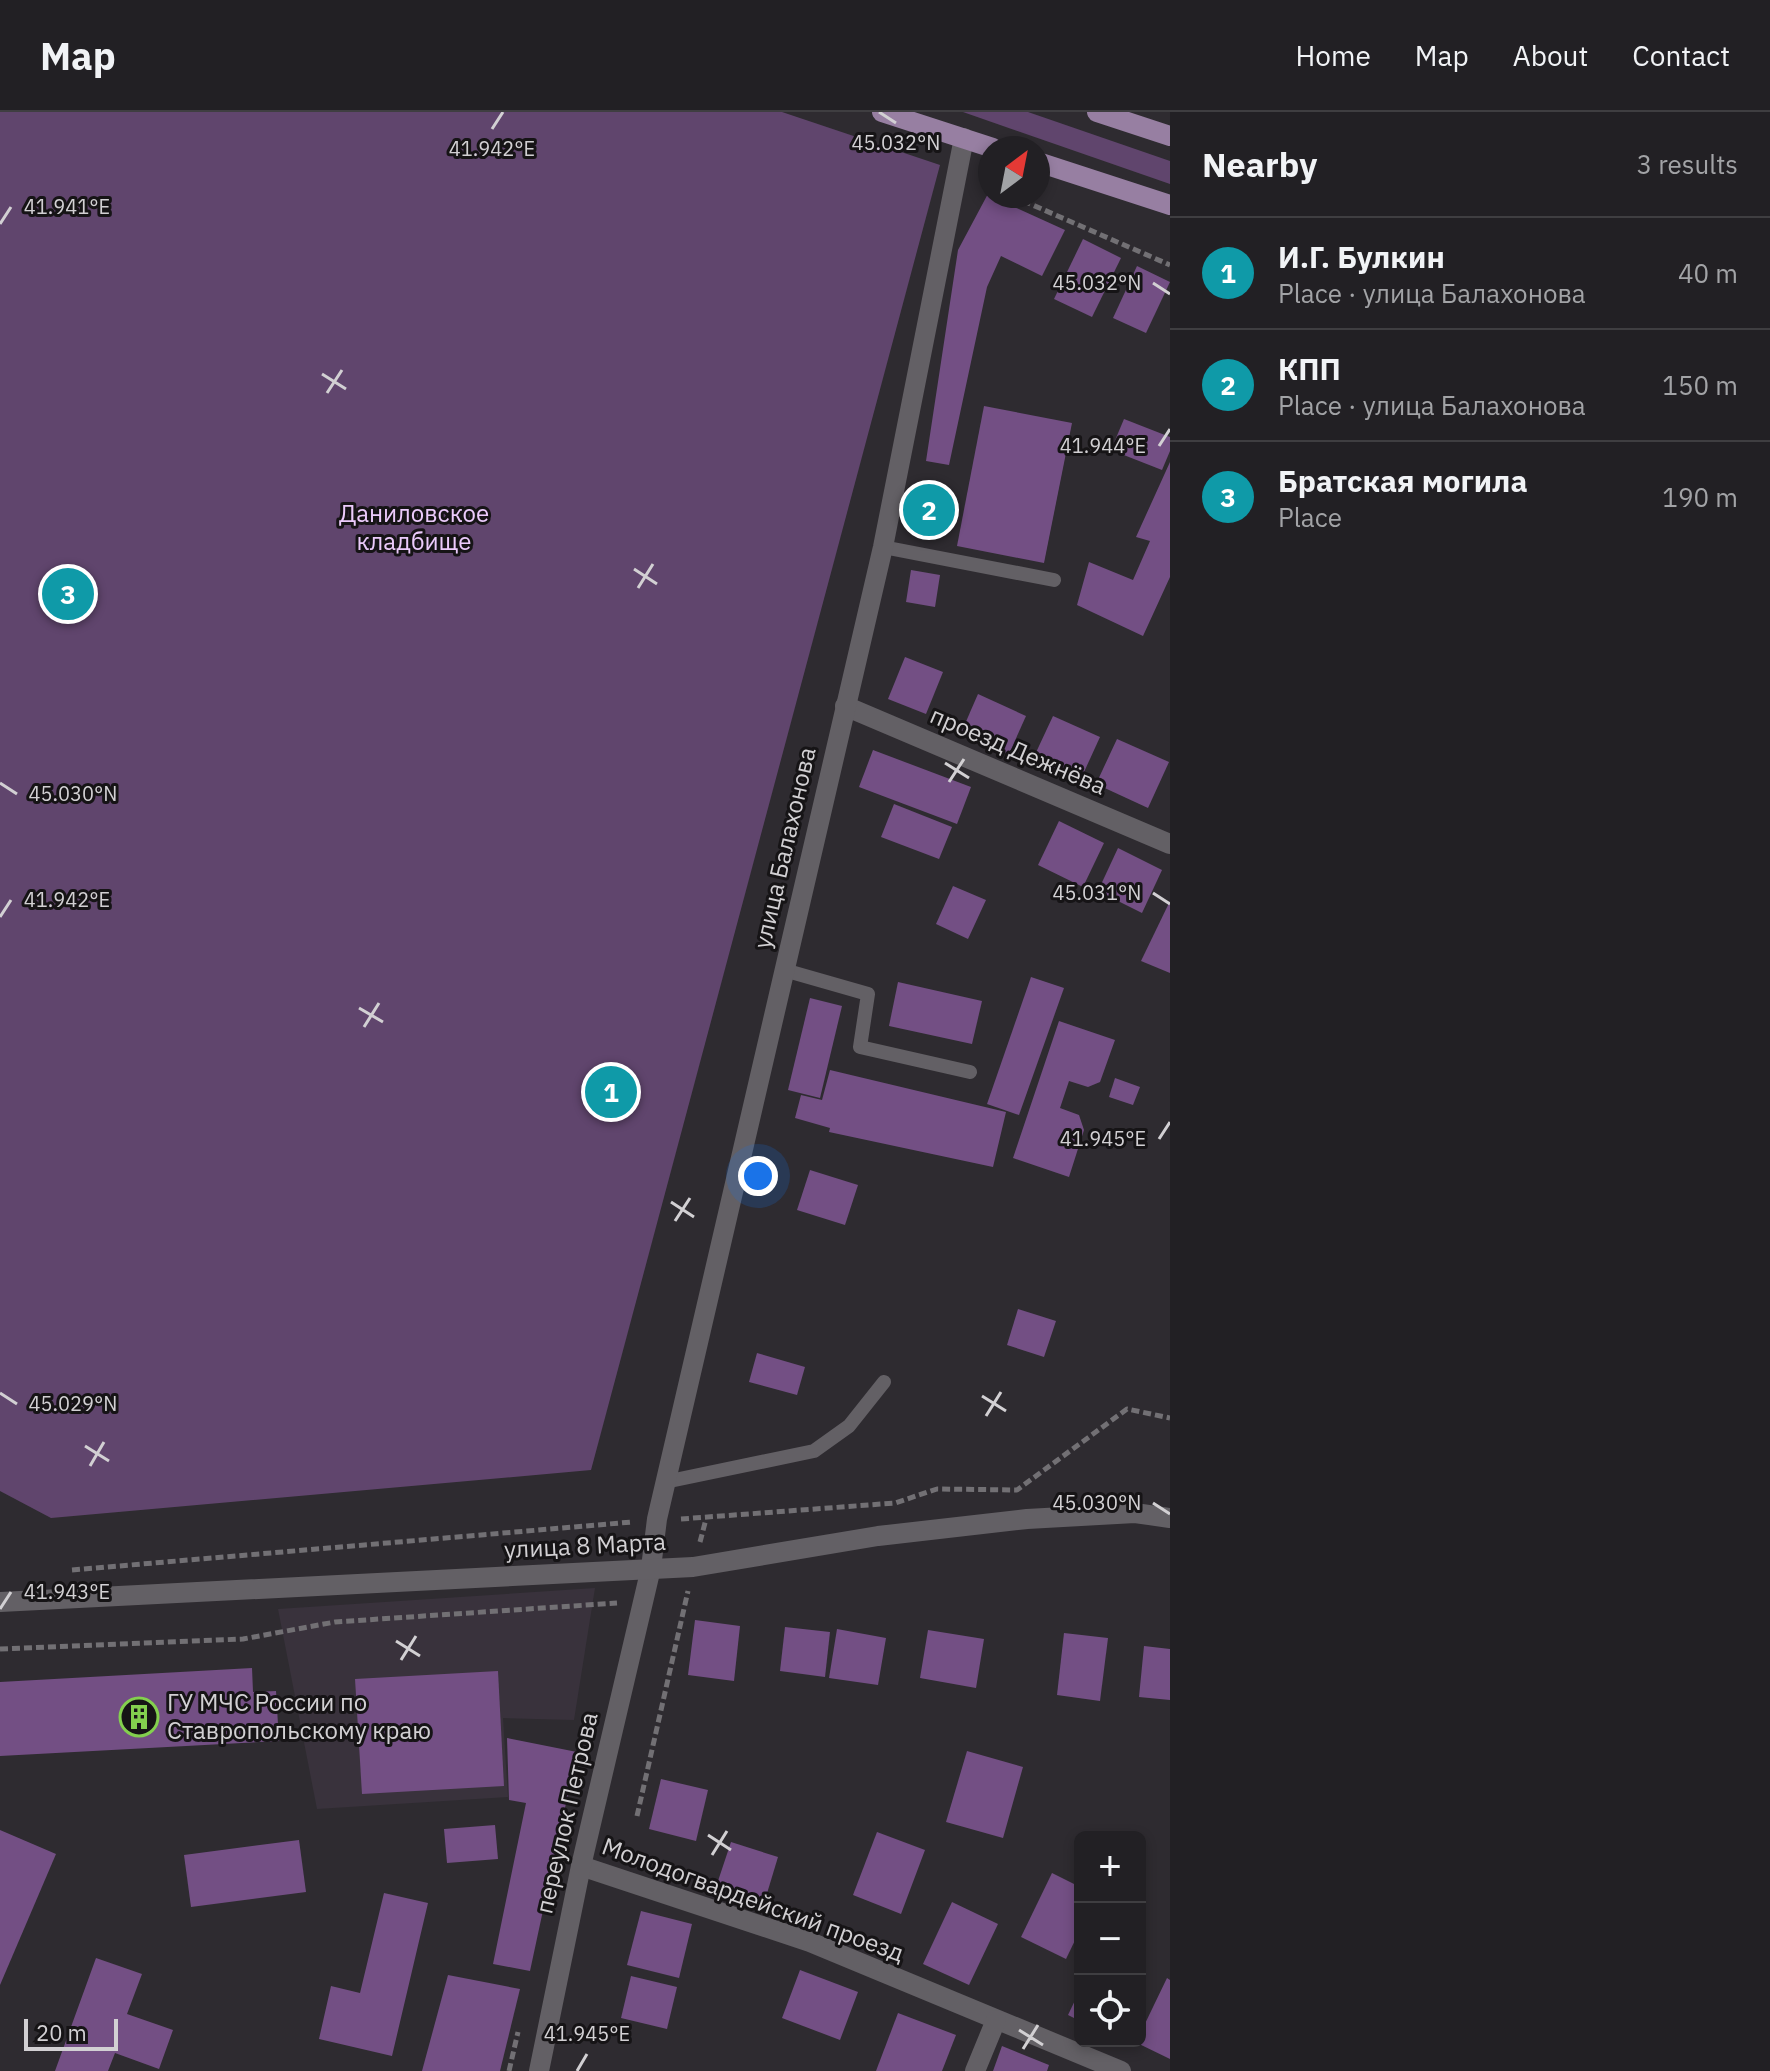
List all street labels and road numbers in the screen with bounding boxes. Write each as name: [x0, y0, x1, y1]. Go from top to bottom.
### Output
street label: проезд Дежнёва: [925, 699, 1111, 802]
street label: улица Балахонова: [745, 744, 823, 952]
street label: улица 8 Марта: [503, 1525, 667, 1565]
street label: переулок Петрова: [527, 1709, 605, 1917]
street label: Молодогвардейский проезд: [598, 1829, 909, 1969]

